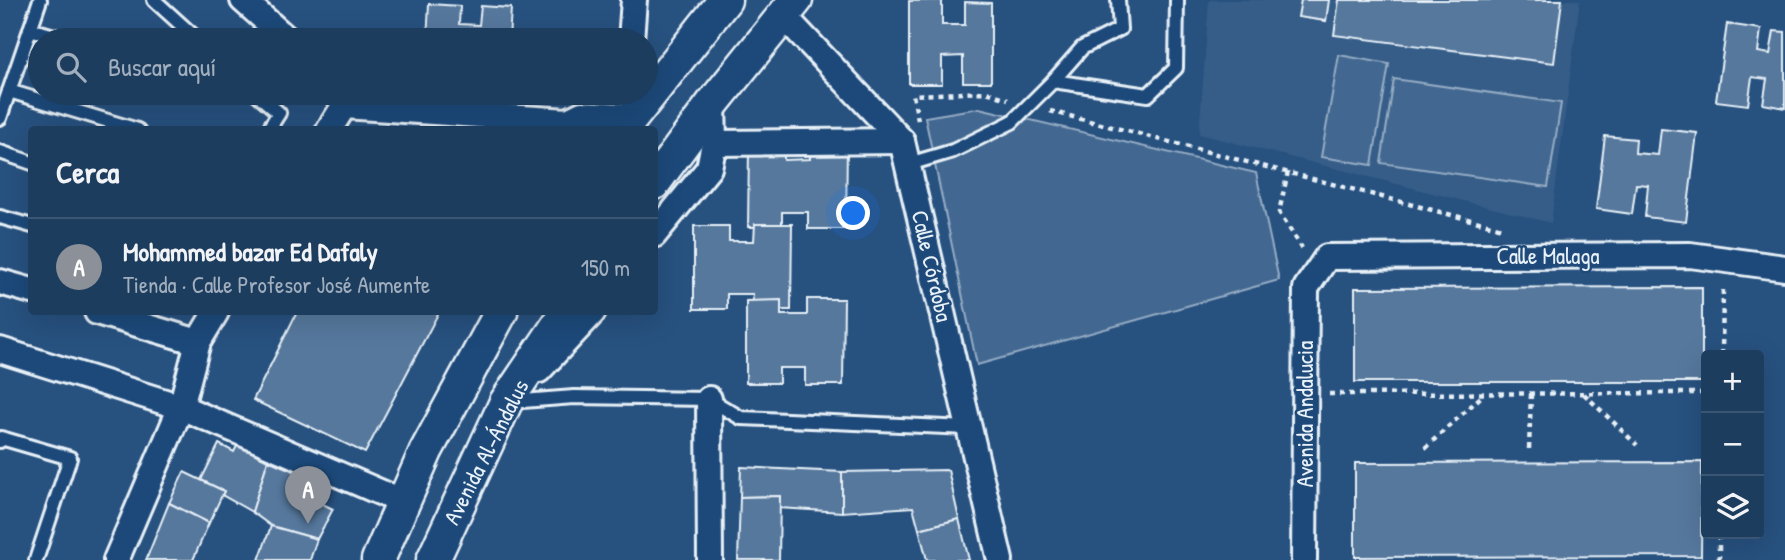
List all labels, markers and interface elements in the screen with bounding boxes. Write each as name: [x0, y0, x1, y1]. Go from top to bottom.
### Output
search box: [28, 28, 658, 105]
icon: search: [52, 48, 90, 86]
text: Buscar aquí: [108, 49, 216, 84]
text: Cerca: [56, 152, 119, 192]
your location: [836, 196, 870, 230]
street label: Calle Córdoba: [905, 207, 960, 325]
text: Mohammed bazar Ed Dafaly: [123, 234, 378, 269]
street label: Calle Malaga: [1496, 240, 1600, 271]
text: A: [73, 252, 85, 283]
text: 150 m: [581, 252, 630, 283]
text: Tienda · Calle Profesor José Aumente: [123, 269, 430, 300]
street label: Avenida Andalucia: [1289, 341, 1320, 487]
map controls: [1701, 350, 1764, 539]
button: +: [1701, 350, 1764, 413]
street label: Avenida Al-Ándalus: [436, 374, 535, 530]
button: −: [1701, 413, 1764, 476]
pin: A: [285, 466, 331, 524]
button: layers: [1701, 476, 1764, 539]

